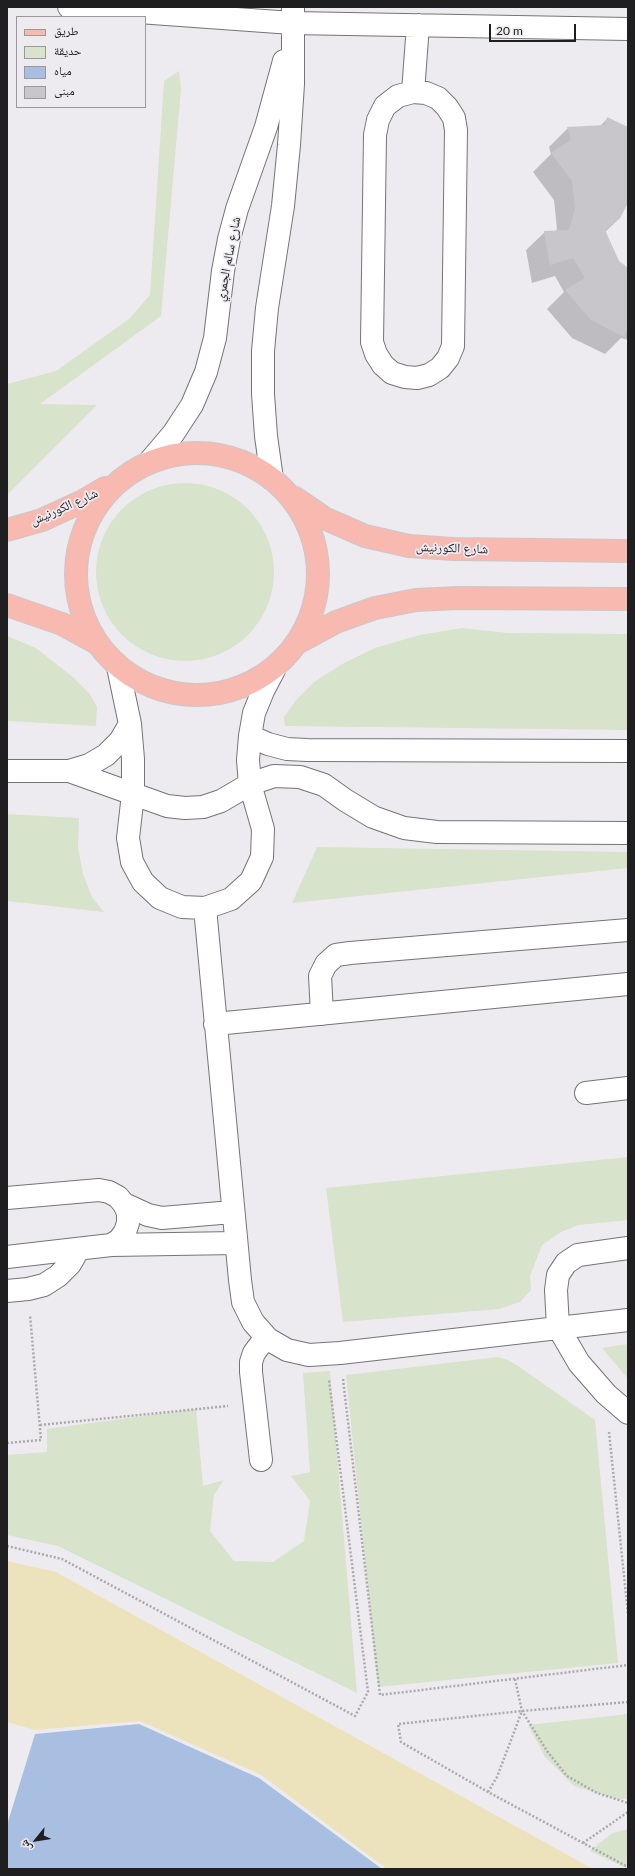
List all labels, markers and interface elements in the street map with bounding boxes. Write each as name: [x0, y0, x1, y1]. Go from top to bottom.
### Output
legend: [16, 16, 146, 108]
scale bar: [491, 16, 578, 42]
text: طريق: [54, 23, 79, 38]
text: 20 m: [496, 23, 523, 38]
text: حديقة: [54, 43, 82, 58]
text: مياه: [54, 63, 72, 78]
text: مبنى: [54, 83, 75, 98]
street label: شارع سالم الجمري: [212, 215, 244, 303]
street label: شارع الكورنيش: [28, 485, 100, 529]
street label: شارع الكورنيش: [416, 539, 488, 557]
north arrow: [16, 1820, 56, 1860]
text: ش: [17, 1838, 34, 1855]

